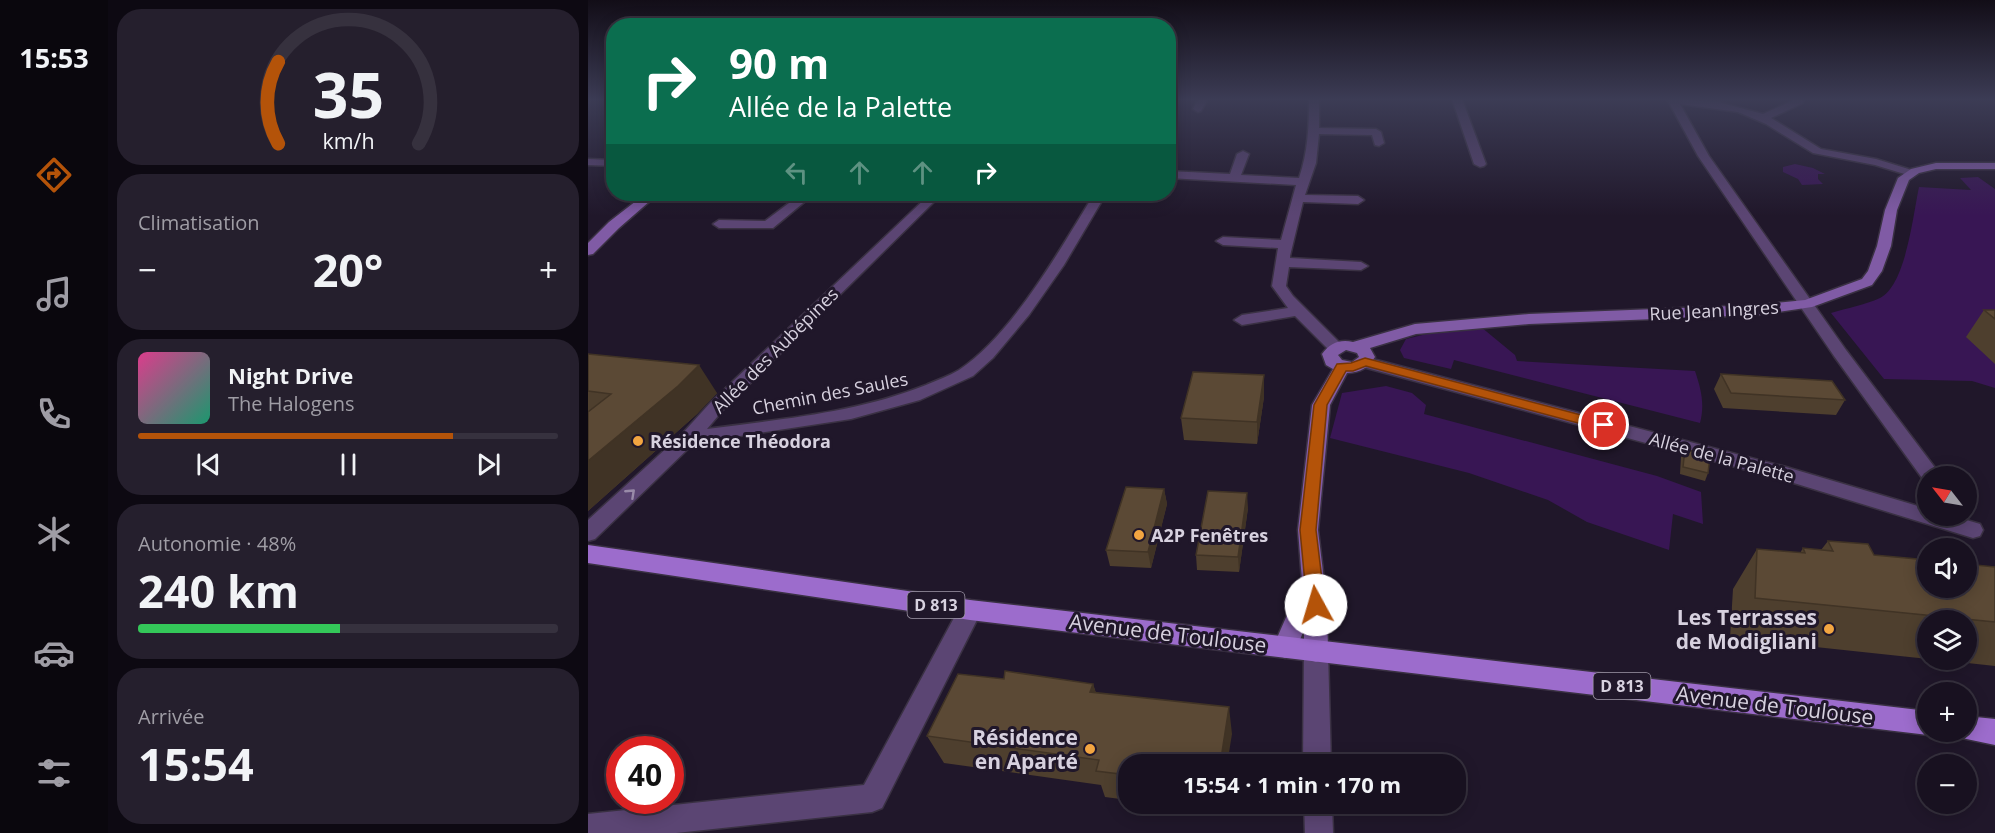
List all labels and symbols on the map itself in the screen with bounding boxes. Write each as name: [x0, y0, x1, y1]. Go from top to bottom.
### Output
street label: Allée des Aubépines: [707, 282, 843, 418]
street label: Rue Jean Ingres: [1649, 295, 1779, 325]
street label: Chemin des Saules: [750, 366, 910, 420]
pin: [1578, 399, 1629, 450]
street label: Allée de la Palette: [1647, 426, 1797, 488]
place label: Résidence Théodora: [650, 429, 831, 453]
marker: Résidence Théodora: [631, 434, 645, 448]
north arrow: [1917, 466, 1977, 526]
one-way arrow: [624, 489, 634, 500]
place label: A2P Fenêtres: [1151, 523, 1268, 547]
marker: A2P Fenêtres: [1132, 528, 1146, 542]
position arrow: [1284, 573, 1348, 637]
road number: D 813: [908, 592, 964, 618]
place label: Les Terrasses de Modigliani: [1676, 603, 1817, 655]
street label: Avenue de Toulouse: [1068, 607, 1268, 659]
marker: Les Terrasses de Modigliani: [1822, 622, 1836, 636]
road number: D 813: [1594, 673, 1650, 699]
street label: Avenue de Toulouse: [1675, 679, 1875, 731]
place label: Résidence en Aparté: [972, 723, 1078, 775]
speed limit sign: 40: [606, 736, 684, 814]
marker: Résidence en Aparté: [1083, 742, 1097, 756]

